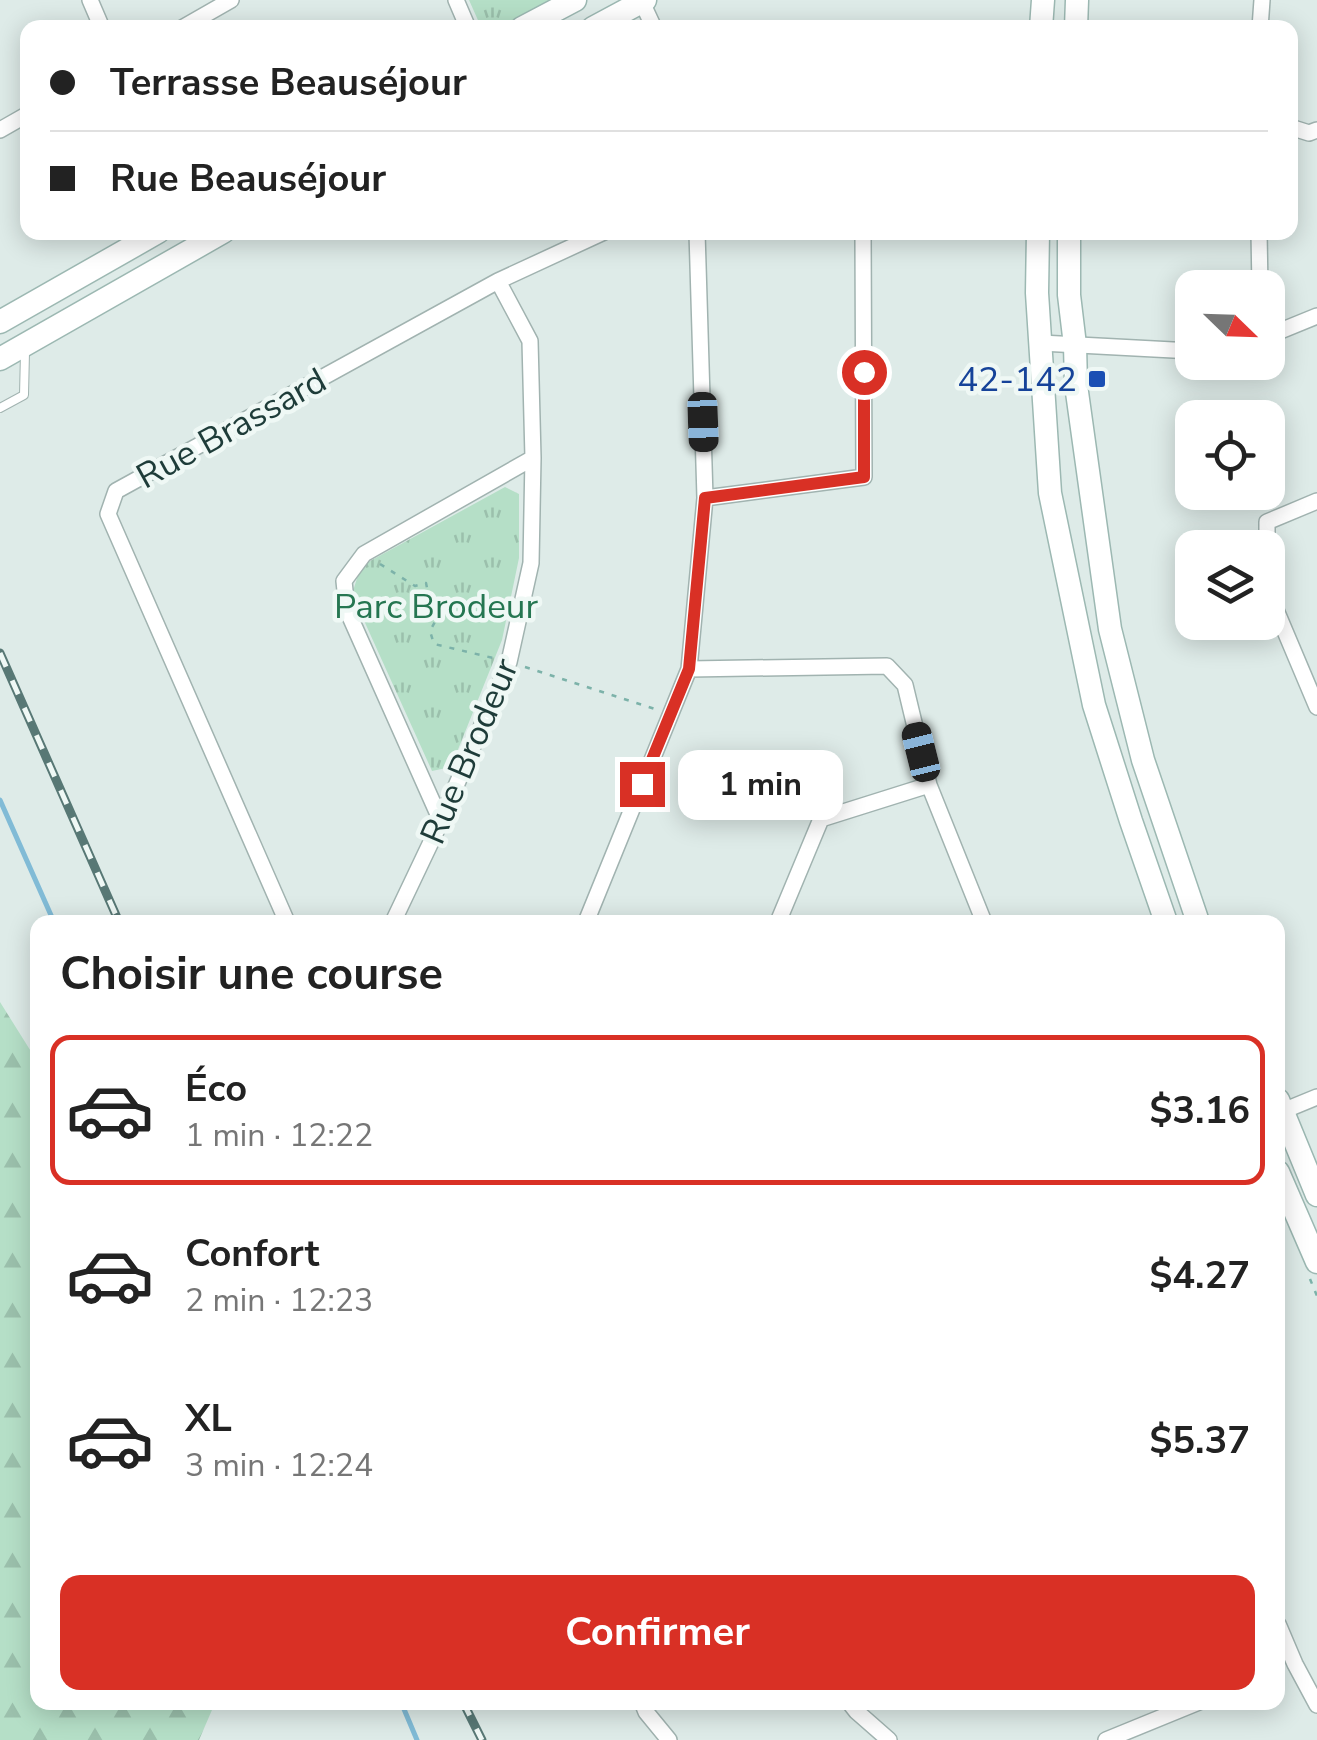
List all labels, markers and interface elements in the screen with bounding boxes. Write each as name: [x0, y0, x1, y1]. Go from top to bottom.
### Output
text: Terrasse Beauséjour: [110, 57, 467, 108]
text: Rue Beauséjour: [110, 153, 386, 204]
north arrow: [1175, 270, 1285, 380]
map controls: [1175, 270, 1285, 640]
route start: [842, 350, 887, 395]
place label: 42-142: [957, 356, 1077, 403]
street label: Rue Brassard: [128, 357, 335, 500]
marker: 42-142: [1086, 368, 1108, 390]
car: [687, 391, 719, 453]
button: locate: [1175, 400, 1285, 510]
button: layers: [1175, 530, 1285, 640]
park label: Parc Brodeur: [334, 583, 538, 630]
street label: Rue Brodeur: [409, 651, 530, 851]
car: [899, 719, 943, 785]
callout: 1 min: [677, 749, 842, 819]
route end: [620, 762, 665, 807]
text: 1 min: [719, 763, 802, 806]
text: Choisir une course: [60, 944, 443, 1005]
text: Éco: [185, 1063, 247, 1114]
icon: car: [65, 1065, 155, 1155]
text: $3.16: [1149, 1085, 1250, 1136]
text: 1 min · 12:22: [185, 1114, 373, 1157]
text: Confort: [185, 1228, 319, 1279]
icon: car: [65, 1230, 155, 1320]
text: $4.27: [1149, 1250, 1250, 1301]
text: 2 min · 12:23: [185, 1279, 373, 1322]
text: XL: [185, 1393, 232, 1444]
icon: car: [65, 1395, 155, 1485]
text: $5.37: [1149, 1415, 1250, 1466]
text: 3 min · 12:24: [185, 1444, 373, 1487]
button: Confirmer: [60, 1575, 1255, 1690]

